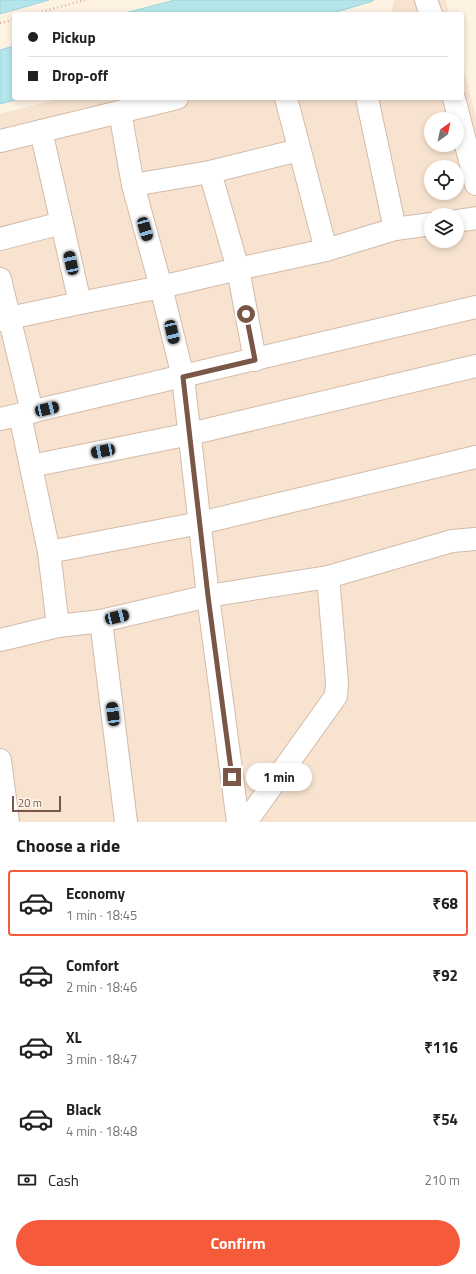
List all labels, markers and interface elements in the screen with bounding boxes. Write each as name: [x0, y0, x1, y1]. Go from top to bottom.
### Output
text: Pickup: [52, 26, 96, 49]
text: Drop-off: [52, 64, 108, 87]
north arrow: [424, 112, 464, 152]
map controls: [424, 112, 464, 248]
button: locate: [424, 160, 464, 200]
button: layers: [424, 208, 464, 248]
car: [136, 216, 154, 242]
car: [63, 250, 79, 276]
route start: [237, 305, 255, 323]
car: [163, 319, 181, 345]
car: [34, 400, 60, 418]
car: [90, 443, 116, 459]
car: [104, 608, 130, 626]
car: [106, 701, 120, 727]
callout: 1 min: [246, 763, 312, 791]
text: 1 min: [263, 767, 295, 787]
route end: [223, 768, 241, 786]
scale bar: [12, 794, 61, 813]
text: 20 m: [18, 795, 42, 811]
text: Choose a ride: [16, 832, 120, 859]
text: Economy: [66, 882, 125, 905]
icon: car: [18, 885, 54, 921]
text: ₹68: [433, 892, 458, 915]
text: 1 min · 18:45: [66, 905, 137, 925]
text: Comfort: [66, 954, 119, 977]
icon: car: [18, 957, 54, 993]
text: ₹92: [433, 964, 458, 987]
text: 2 min · 18:46: [66, 977, 137, 997]
text: XL: [66, 1026, 82, 1049]
icon: car: [18, 1029, 54, 1065]
text: ₹116: [424, 1036, 458, 1059]
text: 3 min · 18:47: [66, 1049, 137, 1069]
text: Black: [66, 1098, 101, 1121]
icon: car: [18, 1101, 54, 1137]
text: ₹54: [433, 1108, 458, 1131]
text: 4 min · 18:48: [66, 1121, 137, 1141]
icon: cash: [16, 1169, 38, 1191]
text: Cash: [48, 1169, 79, 1192]
text: 210 m: [424, 1170, 460, 1190]
button: Confirm: [16, 1220, 460, 1266]

